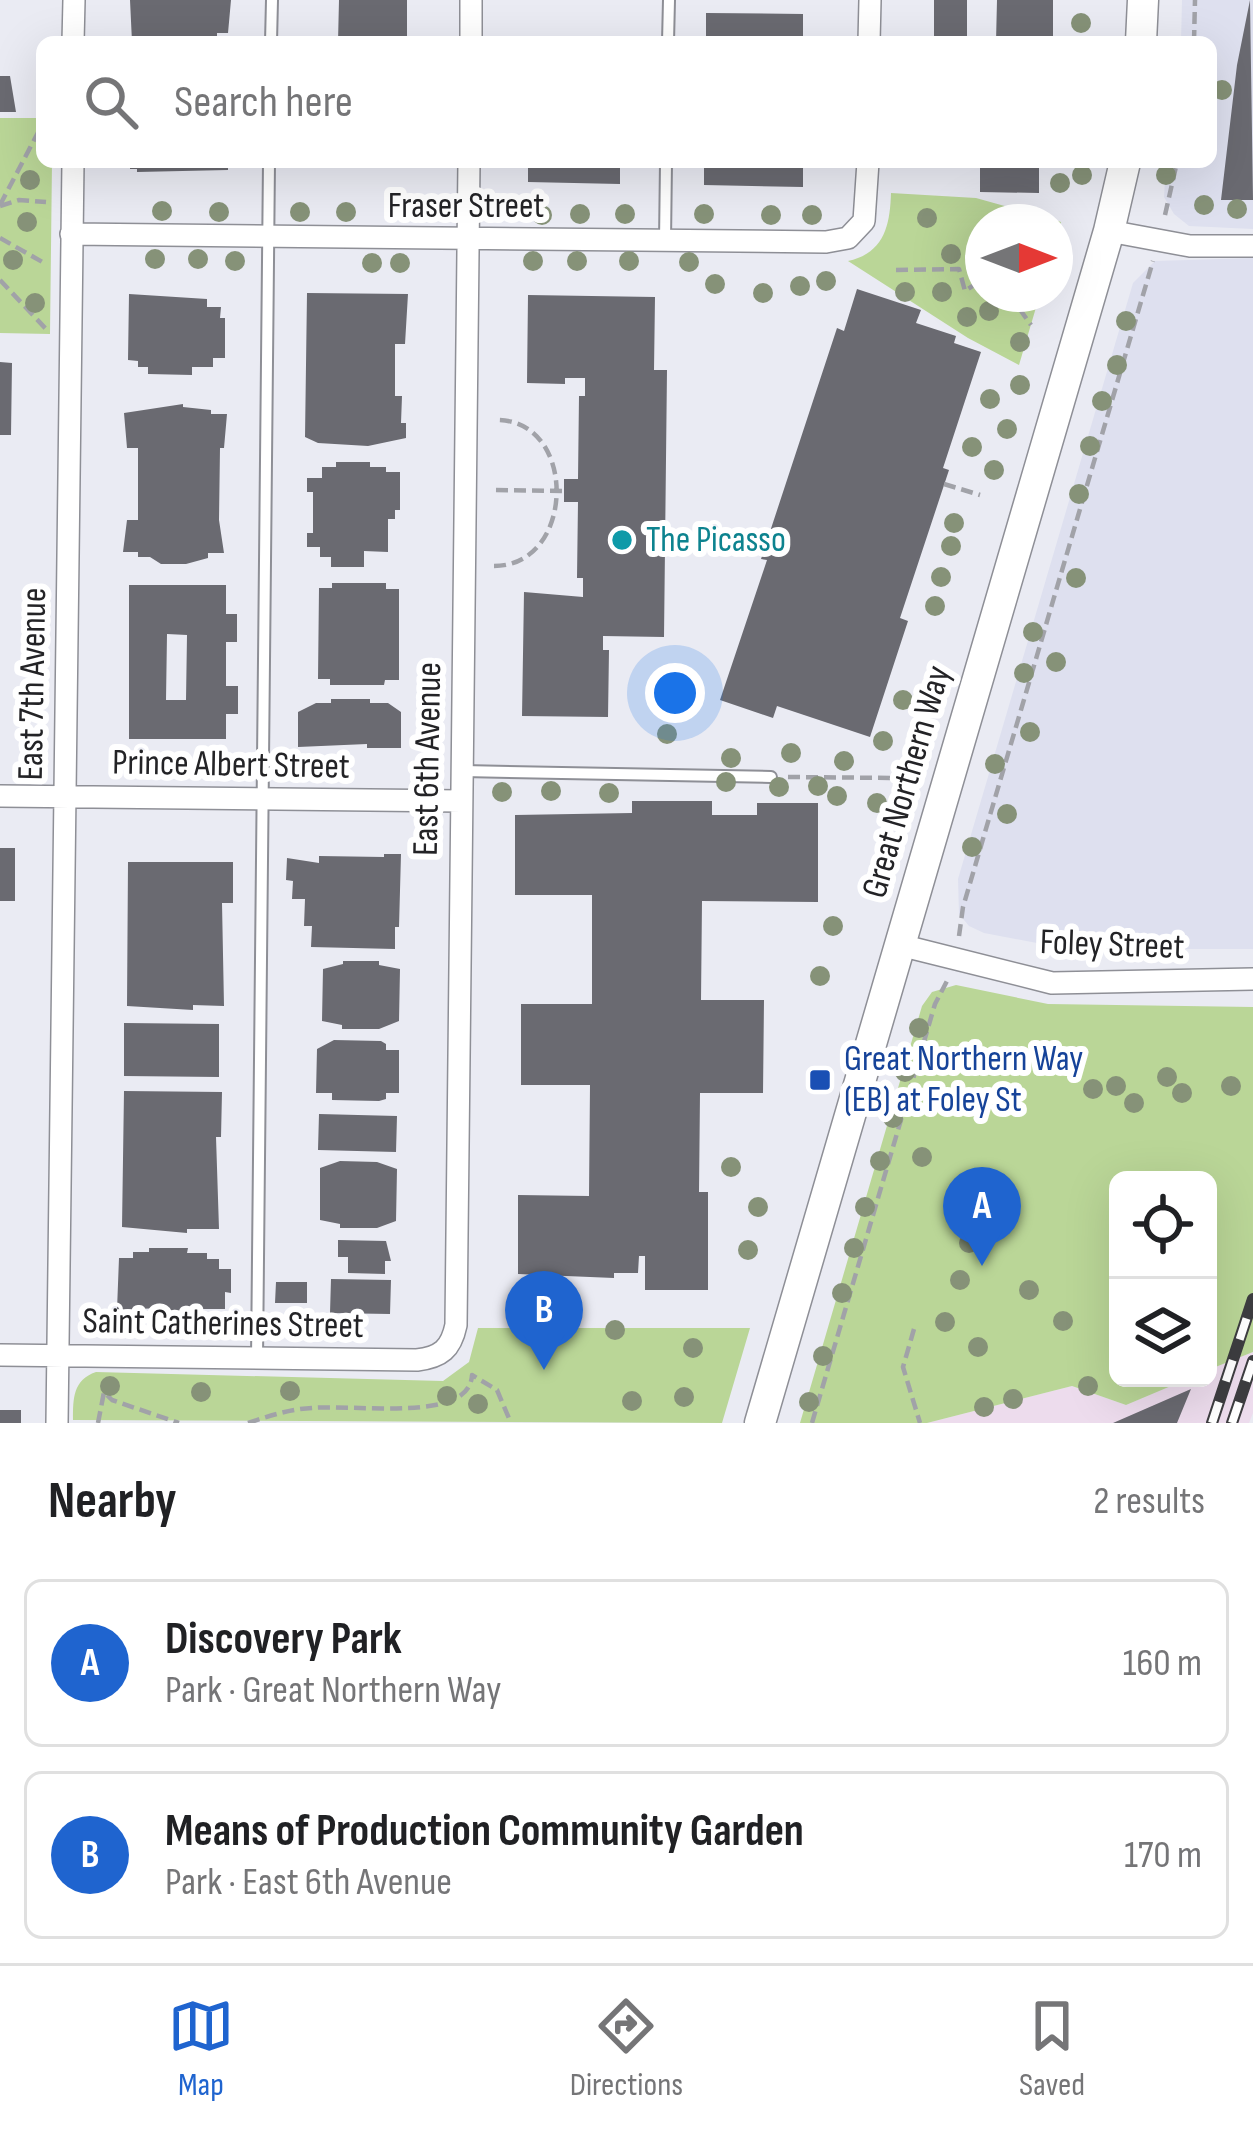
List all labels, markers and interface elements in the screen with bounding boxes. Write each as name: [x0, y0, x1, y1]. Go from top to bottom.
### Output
search box: [36, 36, 1217, 168]
icon: search: [78, 69, 144, 135]
text: Search here: [174, 75, 353, 130]
street label: Fraser Street: [388, 185, 544, 228]
north arrow: [965, 204, 1073, 312]
place label: The Picasso: [646, 519, 786, 562]
marker: The Picasso: [609, 527, 635, 553]
street label: East 7th Avenue: [10, 587, 56, 781]
street label: Great Northern Way: [853, 661, 961, 903]
street label: East 6th Avenue: [405, 662, 451, 856]
your location: [645, 663, 705, 723]
street label: Prince Albert Street: [112, 741, 350, 789]
street label: Foley Street: [1039, 921, 1185, 969]
place label: Great Northern Way (EB) at Foley St: [844, 1038, 1083, 1122]
marker: Great Northern Way (EB) at Foley St: [807, 1067, 833, 1093]
pin: A: [943, 1167, 1021, 1266]
map controls: [1109, 1171, 1217, 1387]
button: locate: [1109, 1171, 1217, 1279]
pin: B: [505, 1271, 583, 1370]
button: layers: [1109, 1279, 1217, 1387]
street label: Saint Catherines Street: [82, 1300, 364, 1348]
text: Nearby: [48, 1471, 177, 1532]
text: 2 results: [1093, 1478, 1205, 1525]
text: Discovery Park: [165, 1612, 402, 1667]
text: A: [81, 1640, 99, 1687]
text: 160 m: [1123, 1640, 1202, 1687]
text: Park · Great Northern Way: [165, 1667, 501, 1714]
text: Means of Production Community Garden: [165, 1804, 804, 1859]
text: B: [81, 1832, 99, 1879]
text: 170 m: [1124, 1832, 1202, 1879]
text: Park · East 6th Avenue: [165, 1859, 452, 1906]
tab: Map: [168, 1993, 234, 2105]
tab: Directions: [570, 1993, 683, 2105]
tab: Saved: [1019, 1993, 1085, 2105]

